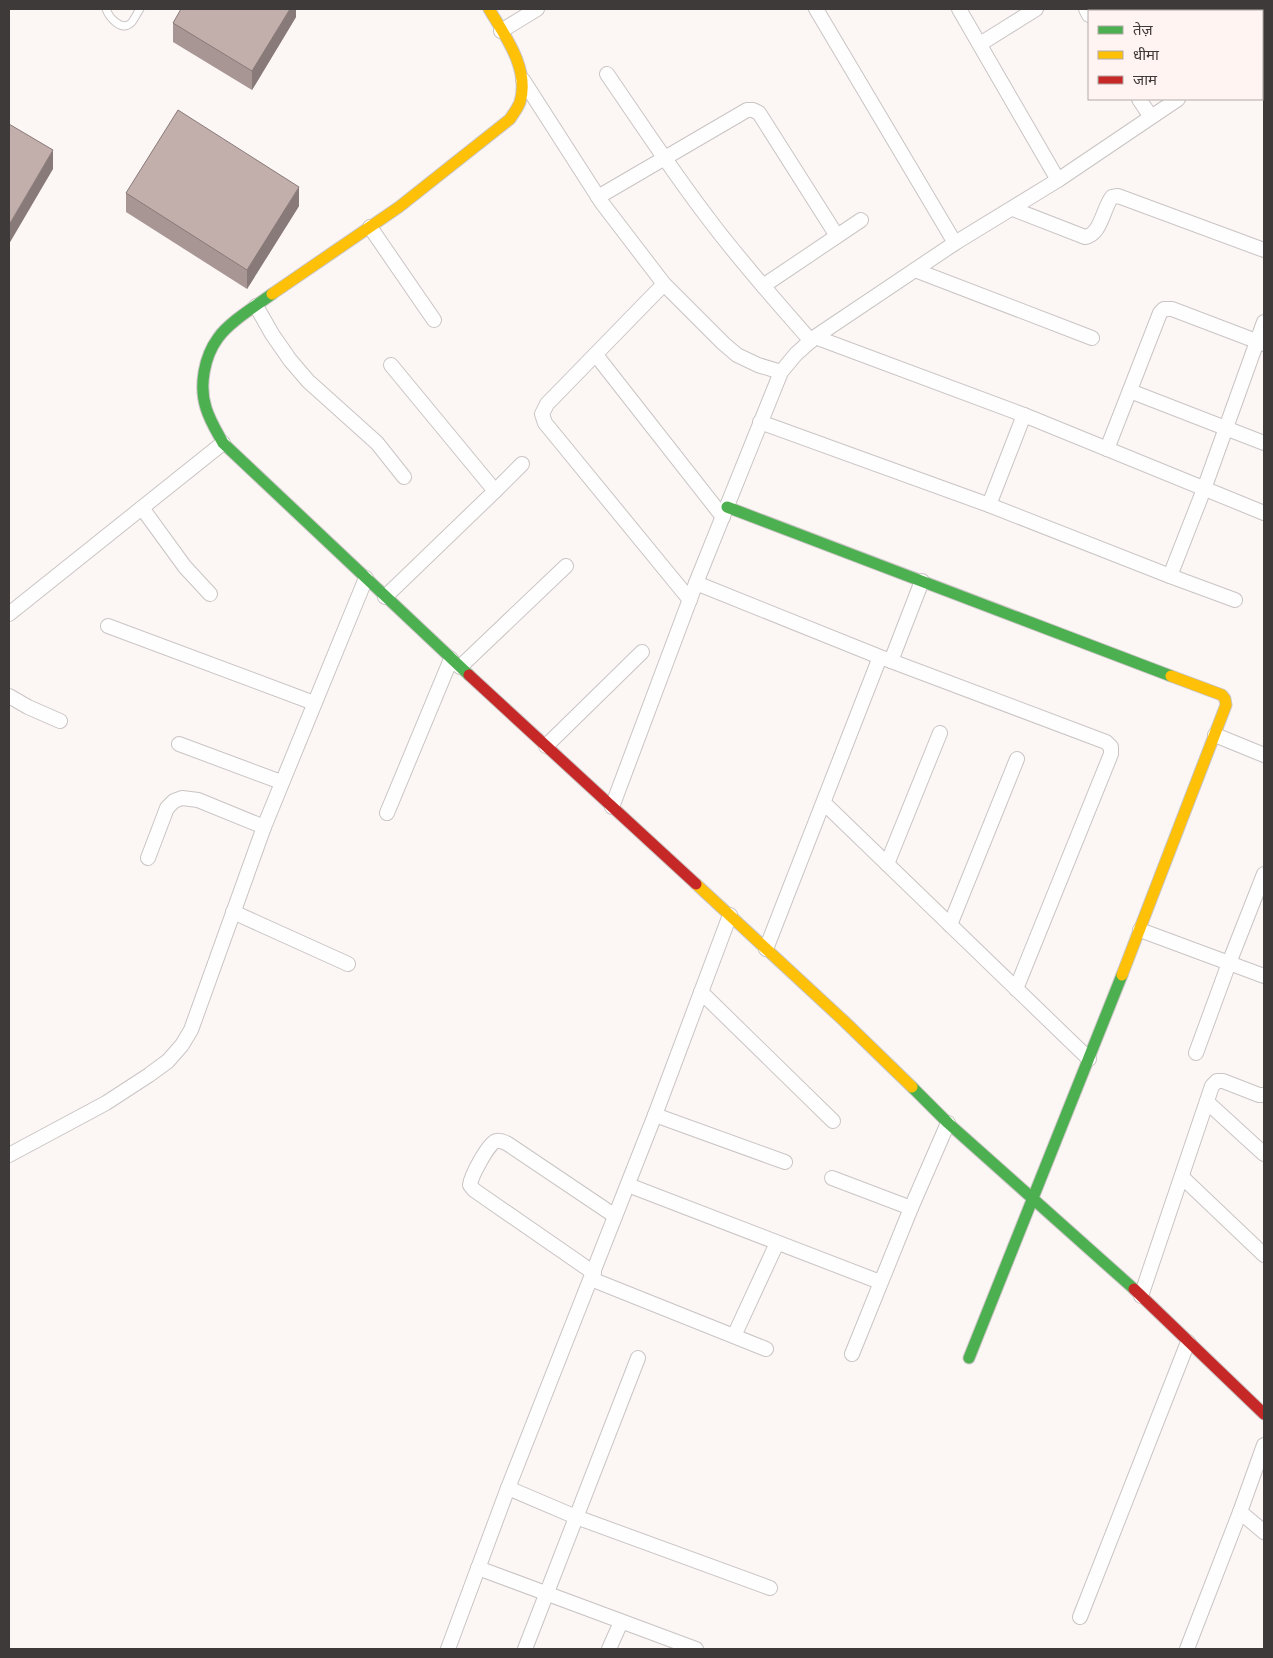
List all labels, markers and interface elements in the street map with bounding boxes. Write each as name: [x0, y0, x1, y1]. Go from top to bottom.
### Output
legend: [1088, 10, 1263, 100]
text: तेज़: [1133, 19, 1154, 40]
text: धीमा: [1133, 44, 1160, 65]
text: जाम: [1133, 69, 1158, 90]

